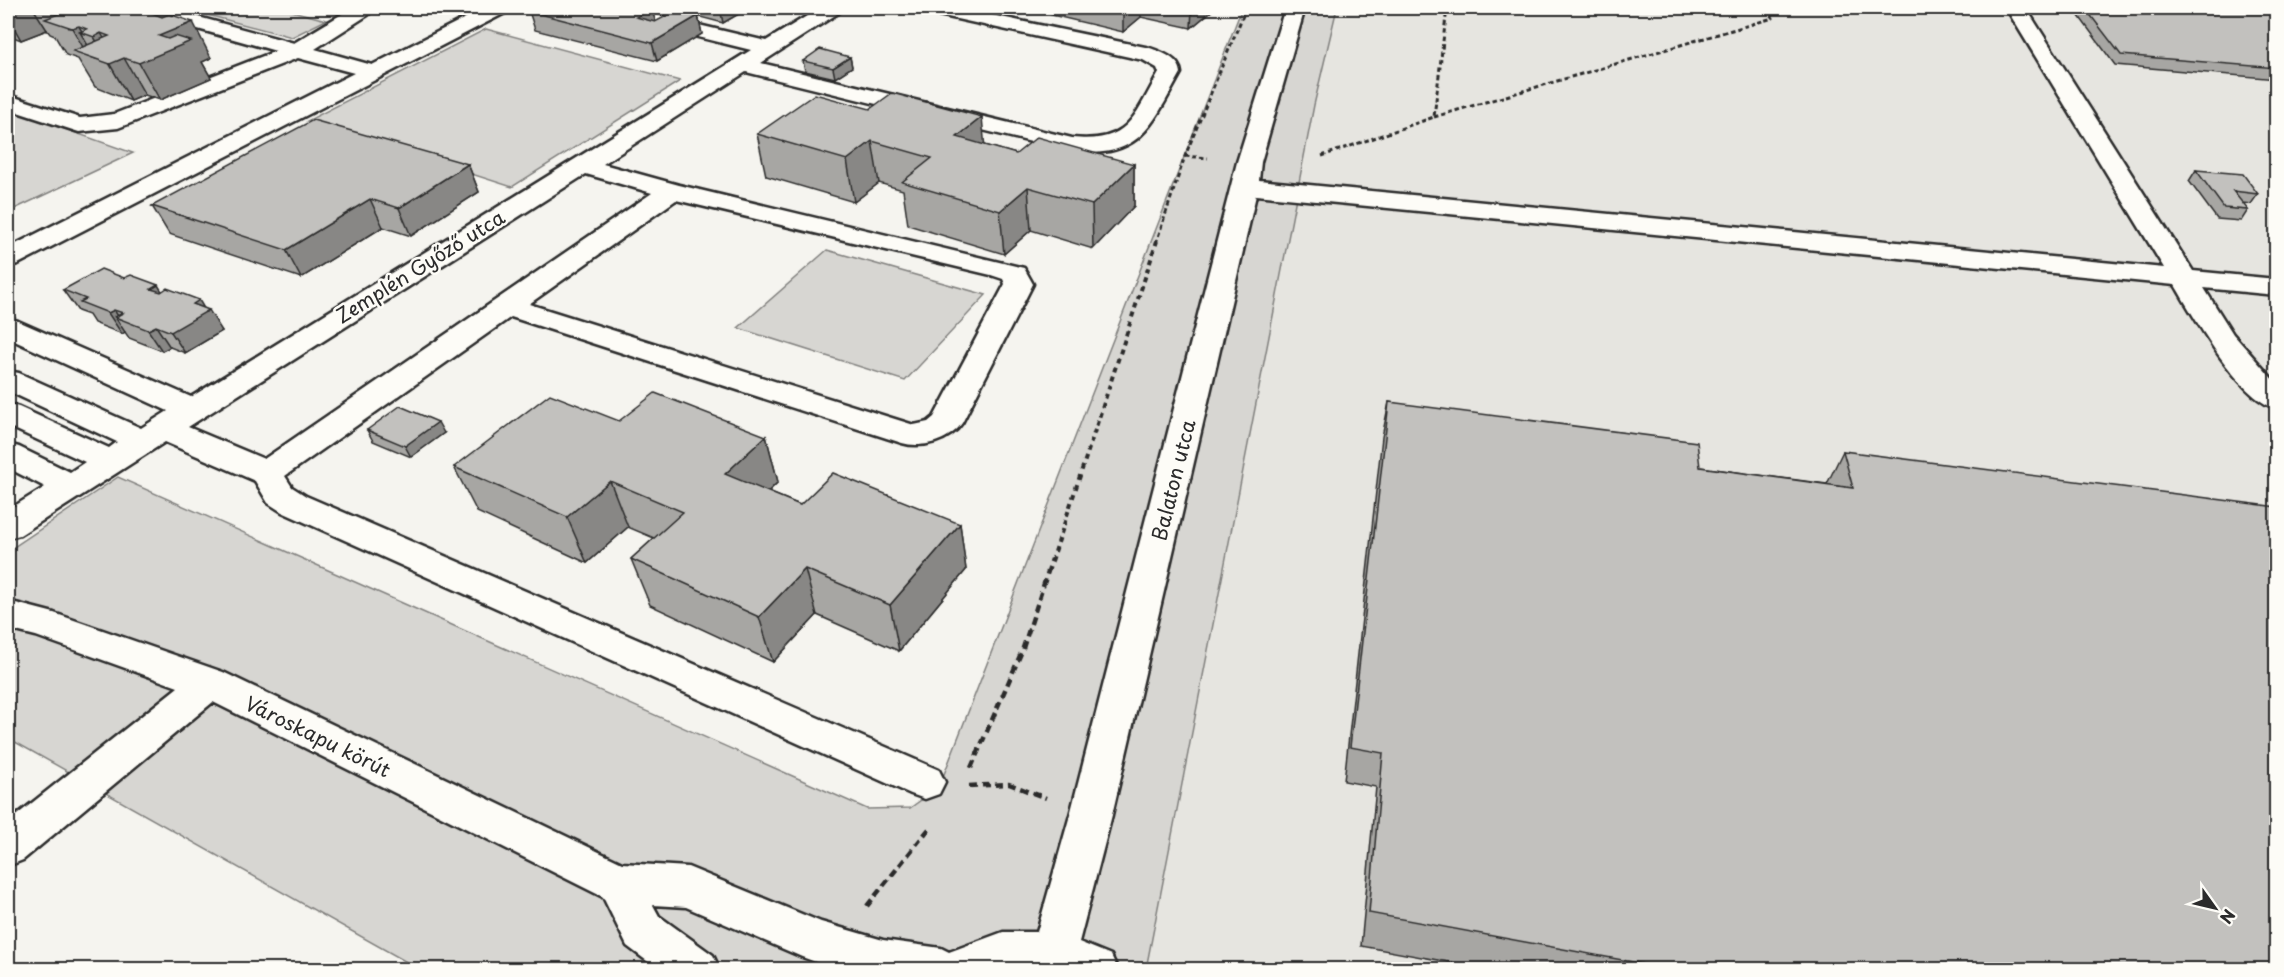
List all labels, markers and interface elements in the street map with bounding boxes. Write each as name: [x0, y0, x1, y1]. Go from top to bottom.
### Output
street label: Zemplén Győző utca: [330, 202, 511, 330]
street label: Balaton utca: [1143, 416, 1203, 544]
street label: Városkapu körút: [240, 688, 396, 784]
north arrow: [2185, 878, 2245, 938]
text: N: [2215, 905, 2242, 929]

